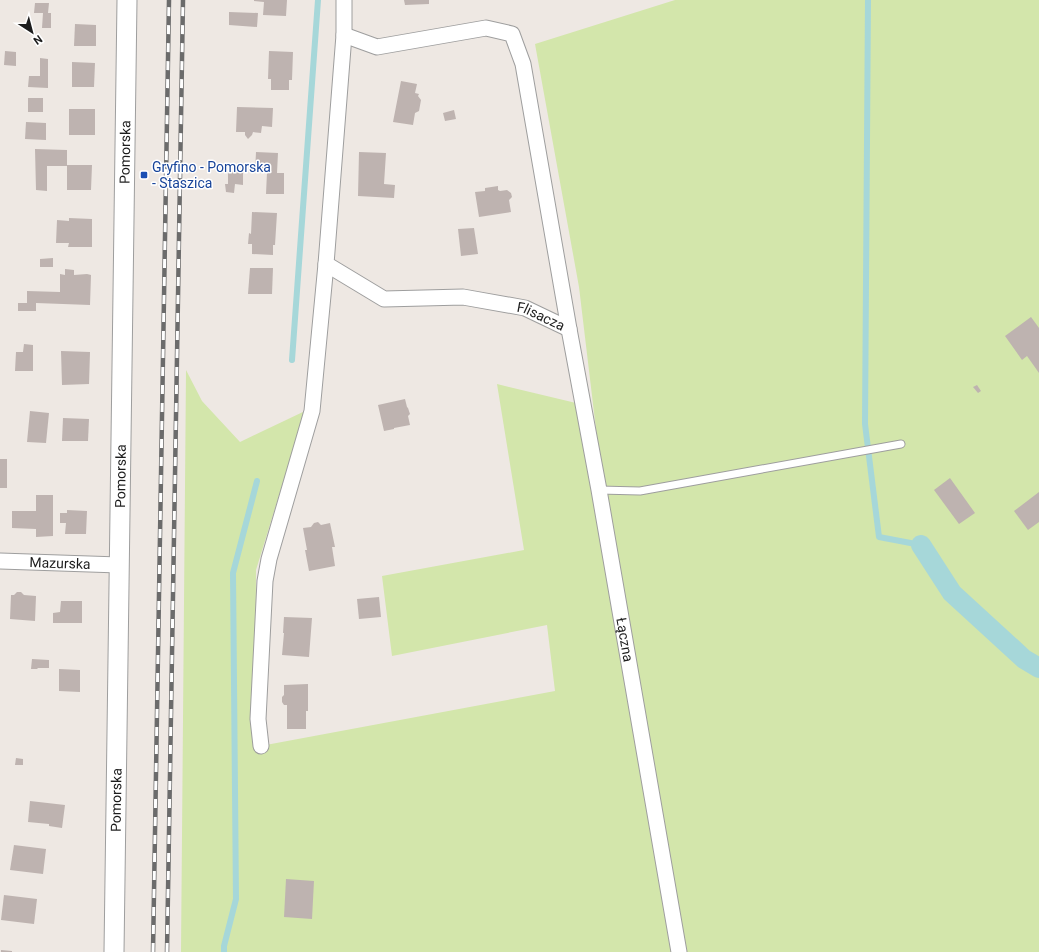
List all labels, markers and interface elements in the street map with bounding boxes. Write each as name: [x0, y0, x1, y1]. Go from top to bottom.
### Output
north arrow: [12, 12, 52, 52]
text: N: [30, 32, 45, 47]
street label: Pomorska: [116, 120, 133, 184]
place label: Gryfino - Pomorska - Staszica: [152, 159, 271, 191]
marker: Gryfino - Pomorska - Staszica: [139, 170, 149, 180]
street label: Flisacza: [516, 299, 567, 334]
street label: Pomorska: [112, 444, 129, 508]
street label: Mazurska: [29, 554, 91, 572]
street label: Łączna: [613, 616, 637, 663]
street label: Pomorska: [108, 768, 125, 832]

